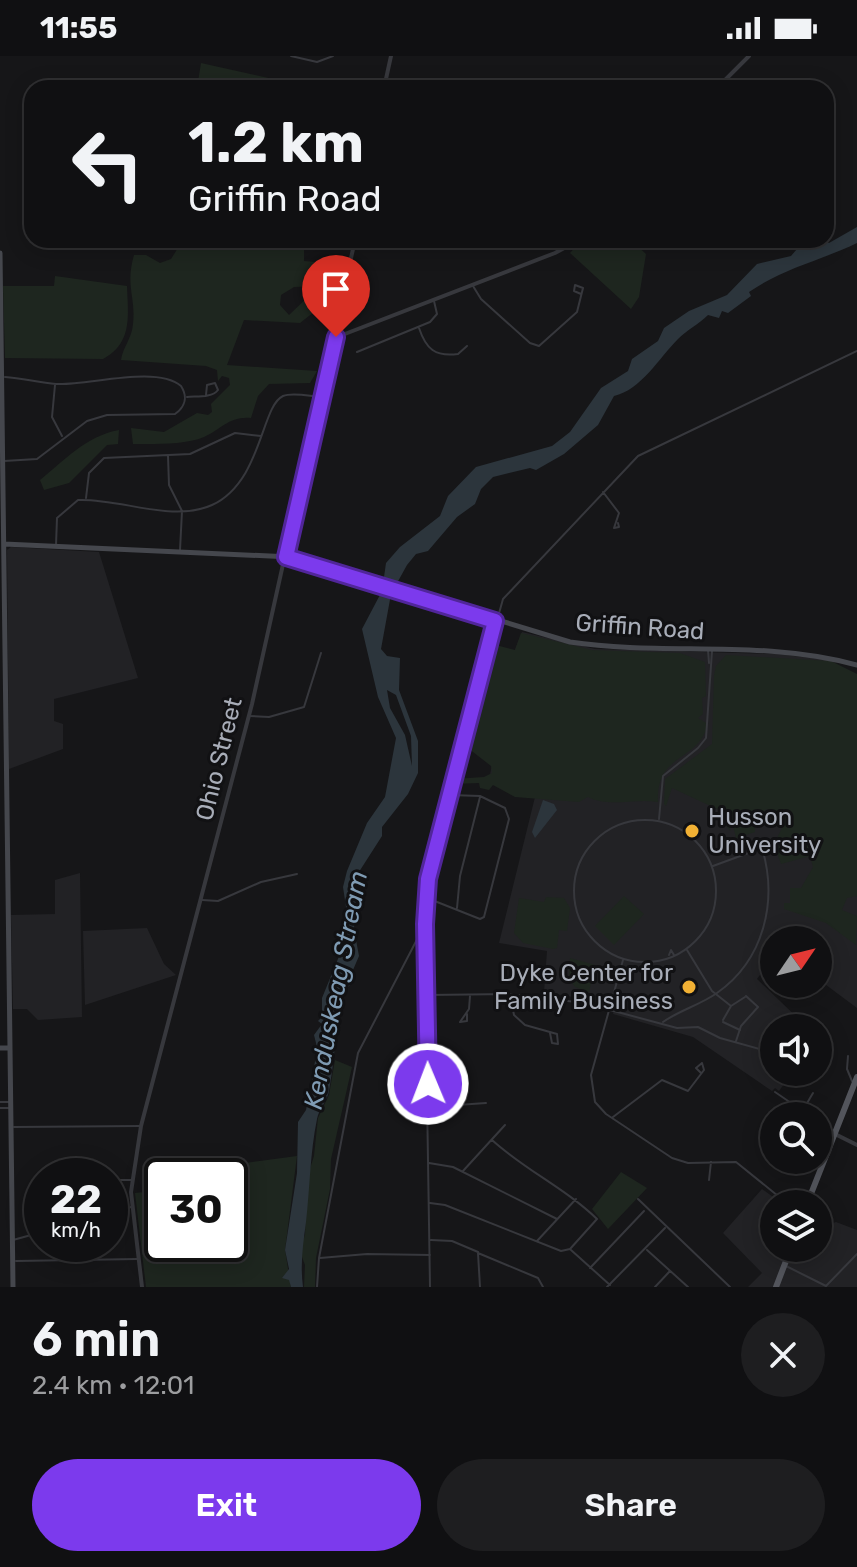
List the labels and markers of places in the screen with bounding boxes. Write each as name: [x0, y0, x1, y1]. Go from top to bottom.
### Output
pin: [302, 255, 370, 337]
place label: Husson University: [708, 803, 821, 859]
marker: Husson University: [683, 822, 701, 840]
place label: Dyke Center for Family Business: [494, 959, 673, 1015]
marker: Dyke Center for Family Business: [680, 978, 698, 996]

